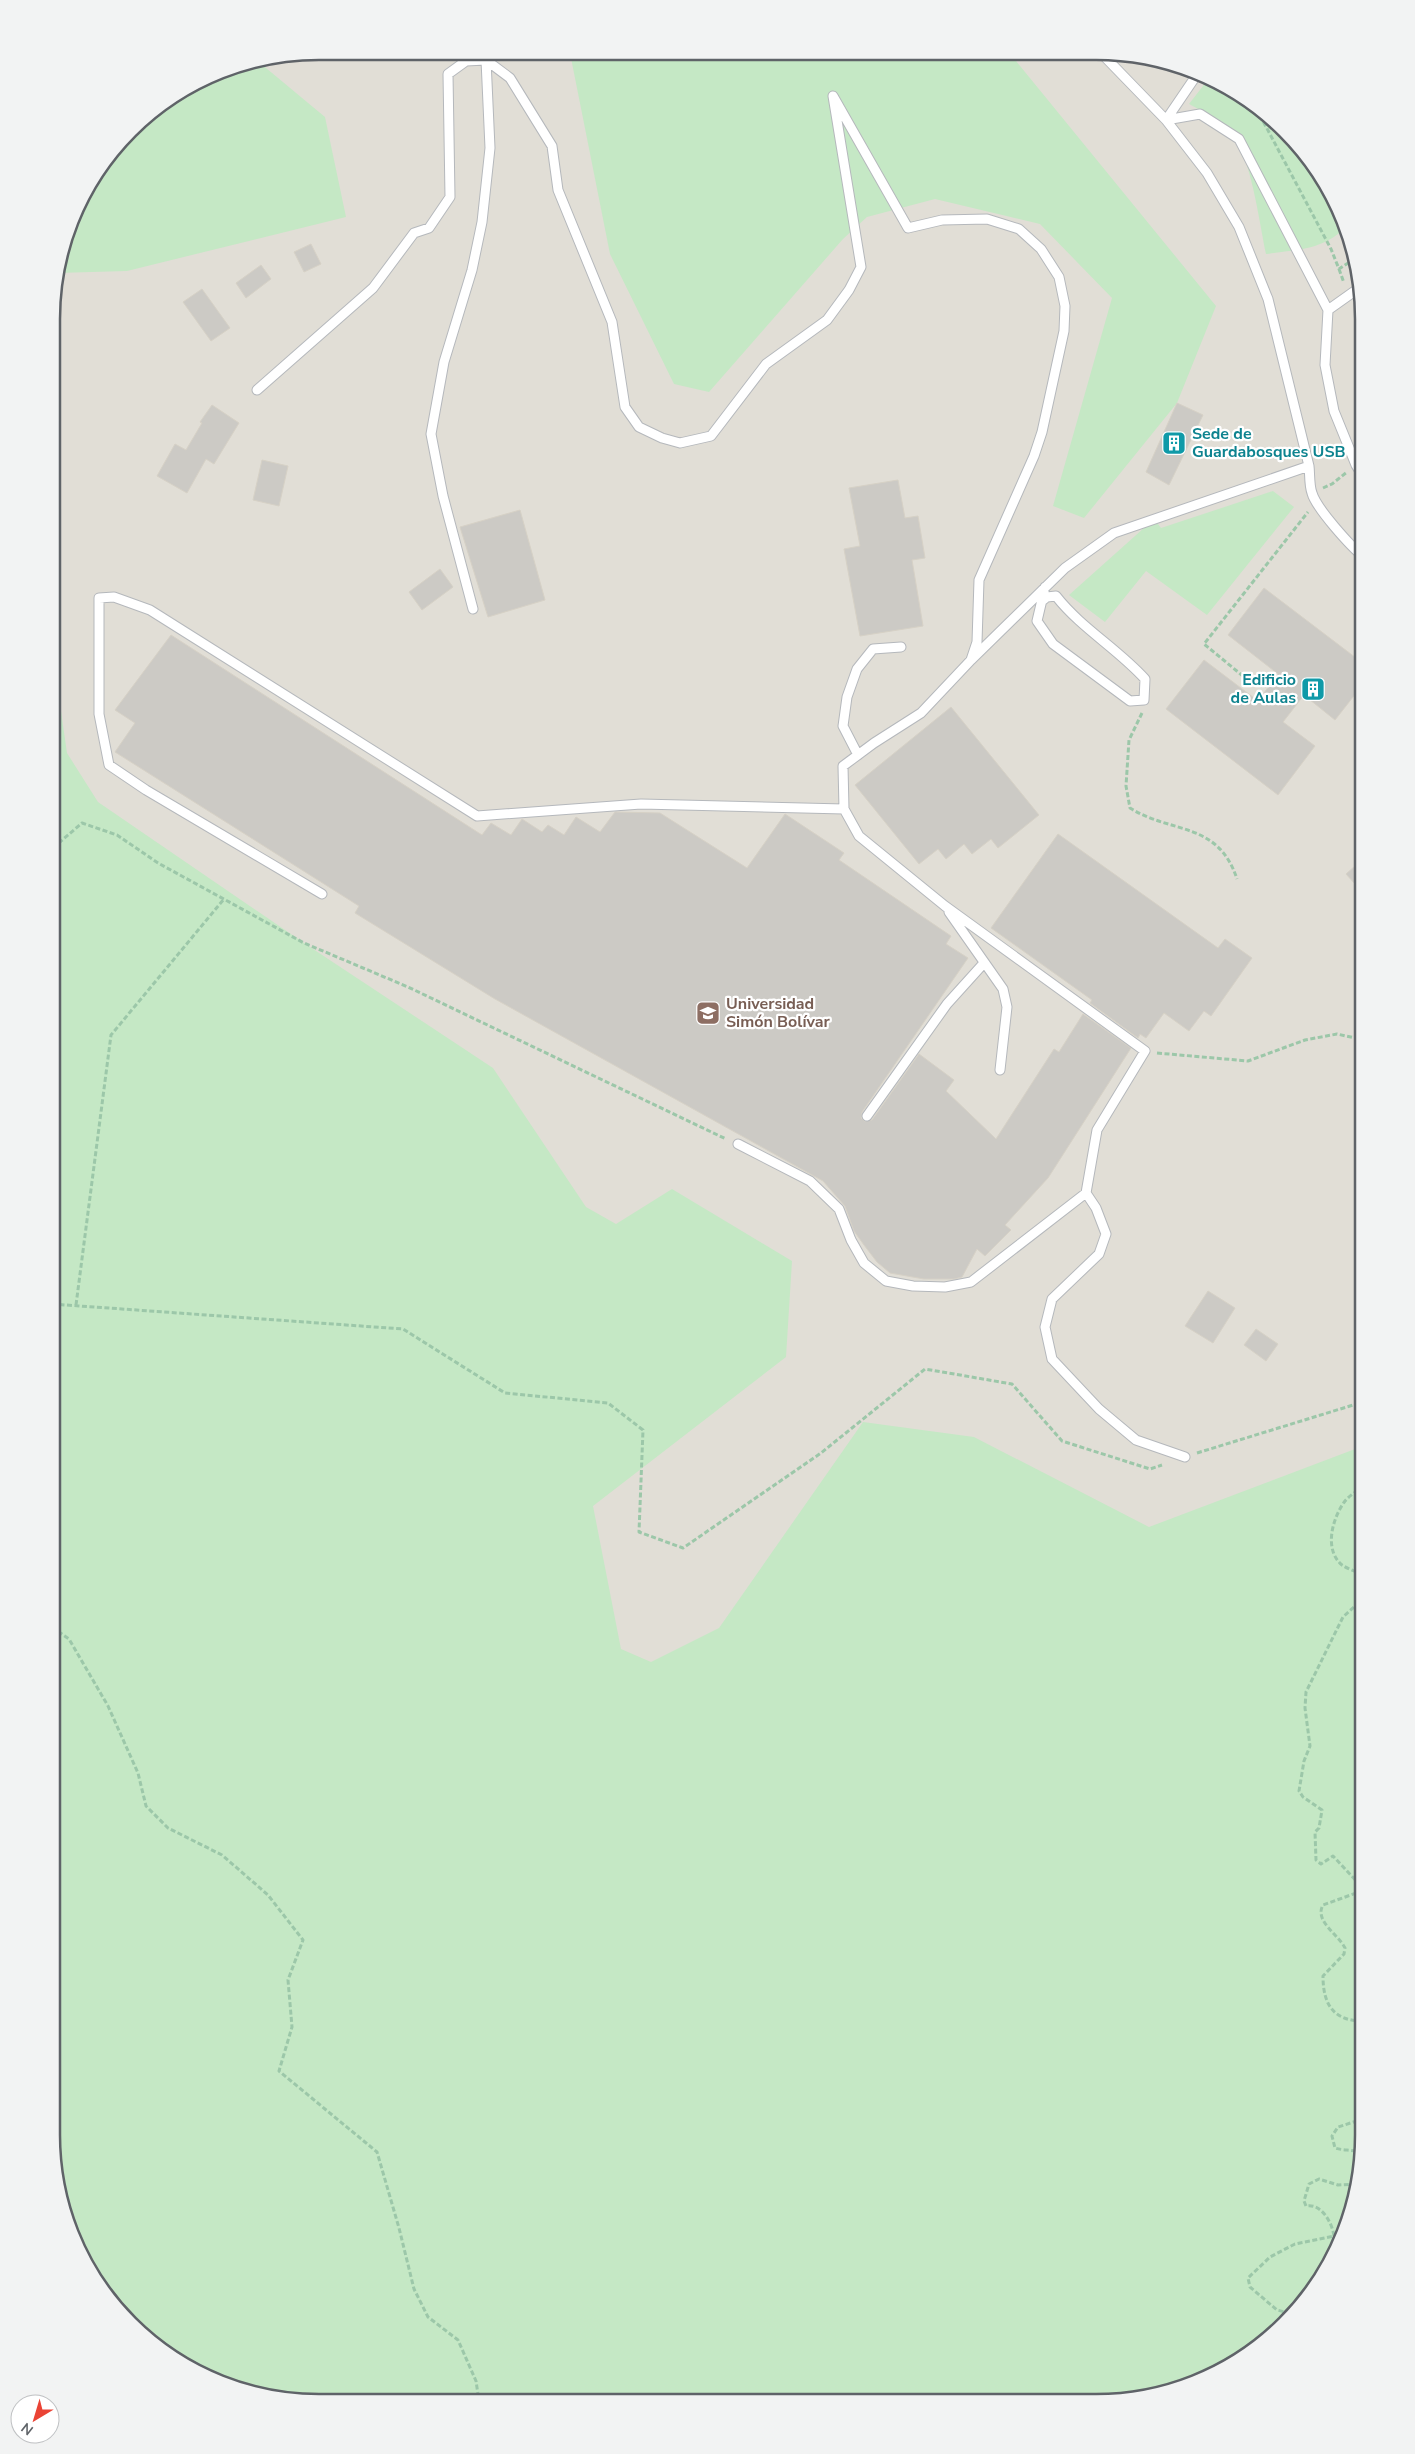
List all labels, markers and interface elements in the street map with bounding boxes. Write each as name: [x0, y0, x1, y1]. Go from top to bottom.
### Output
place label: Sede de Guardabosques USB: [1192, 423, 1346, 463]
building icon: Sede de Guardabosques USB: [1161, 430, 1187, 456]
place label: Edificio de Aulas: [1231, 669, 1296, 709]
building icon: Edificio de Aulas: [1300, 676, 1326, 702]
place label: Universidad Simón Bolívar: [726, 993, 831, 1033]
school or university icon: Universidad Simón Bolívar: [695, 1000, 721, 1026]
north arrow: [10, 2394, 60, 2444]
text: N: [17, 2418, 37, 2440]

